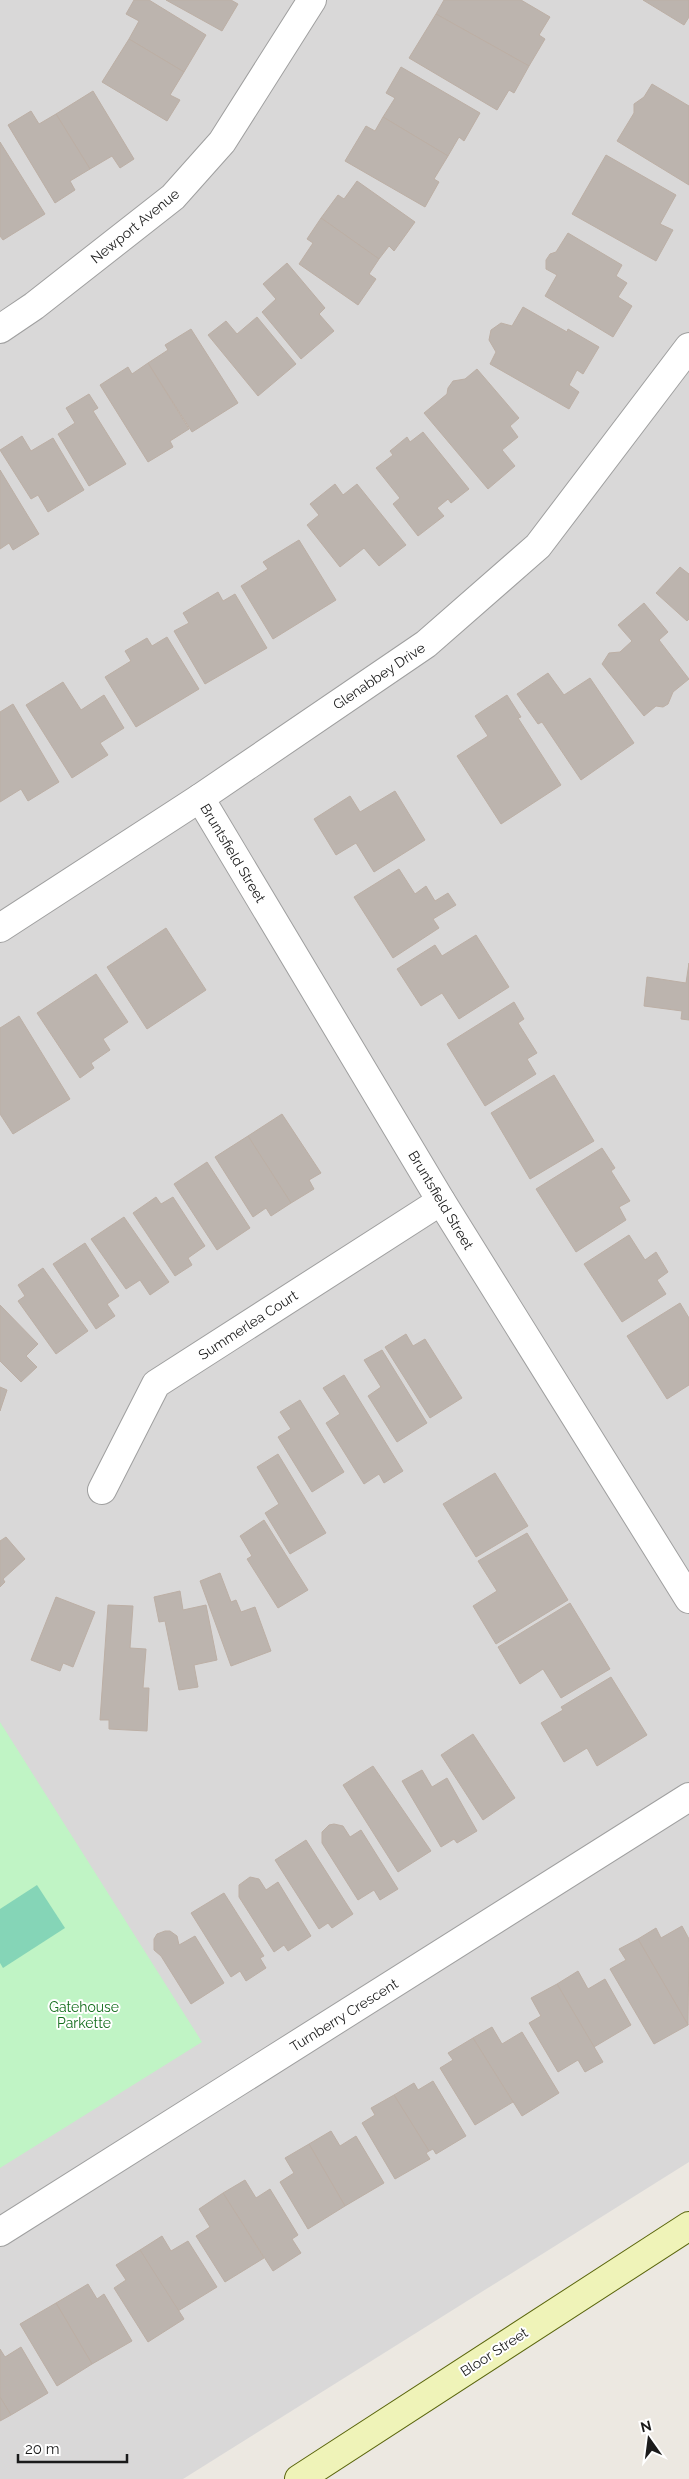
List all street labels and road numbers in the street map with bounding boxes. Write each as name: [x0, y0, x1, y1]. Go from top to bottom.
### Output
street label: Newport Avenue: [88, 186, 182, 266]
street label: Glenabbey Drive: [330, 639, 428, 713]
street label: Bruntsfield Street: [197, 801, 269, 905]
street label: Bruntsfield Street: [405, 1148, 477, 1252]
street label: Summerlea Court: [196, 1287, 301, 1363]
street label: Turnberry Crescent: [287, 1975, 401, 2055]
street label: Bloor Street: [457, 2324, 531, 2380]

